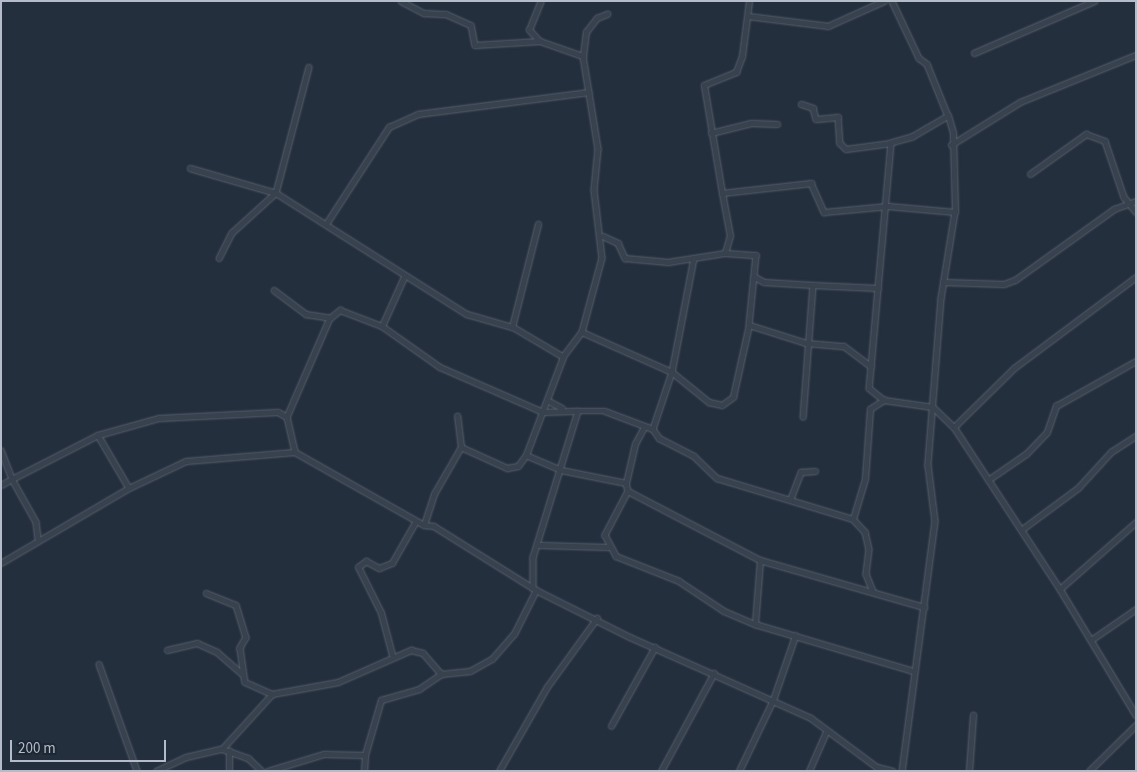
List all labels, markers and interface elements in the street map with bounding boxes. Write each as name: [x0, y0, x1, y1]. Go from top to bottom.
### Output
scale bar: [12, 730, 169, 762]
text: 200 m: [18, 738, 56, 759]

